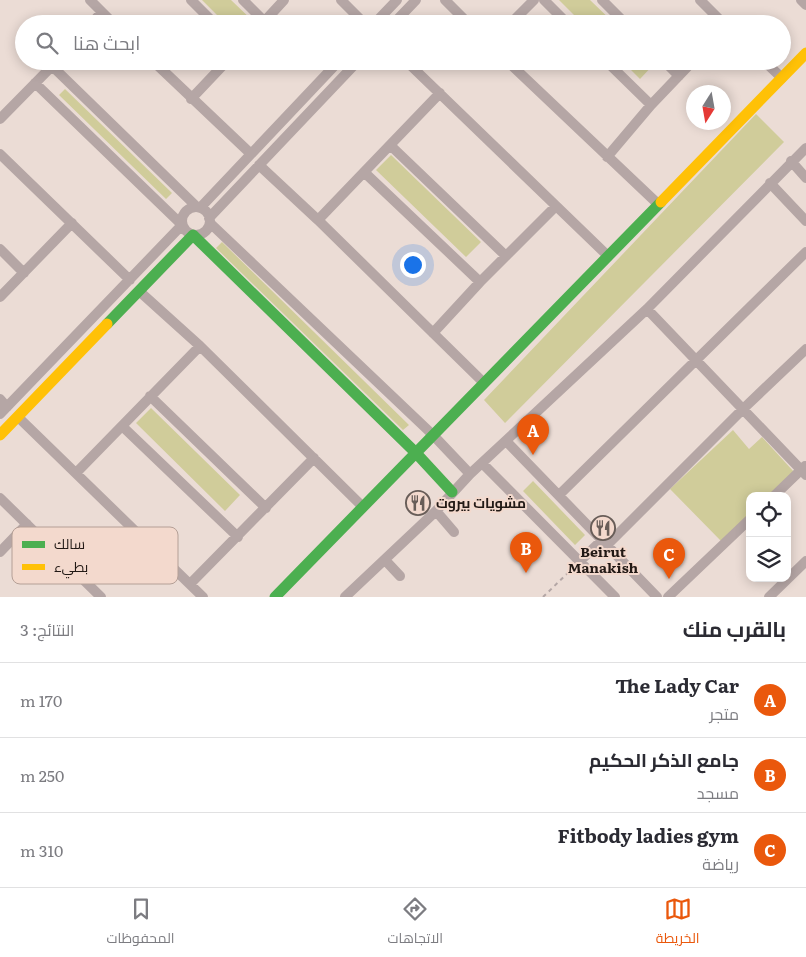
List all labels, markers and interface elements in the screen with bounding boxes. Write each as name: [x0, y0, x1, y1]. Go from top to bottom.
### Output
search box: [15, 15, 791, 70]
text: ابحث هنا: [73, 28, 140, 56]
icon: search: [33, 29, 61, 57]
north arrow: [686, 85, 731, 130]
your location: [400, 252, 426, 278]
pin: A: [517, 414, 549, 455]
restaurant icon: مشويات بيروت: [405, 490, 431, 516]
place label: مشويات بيروت: [436, 492, 526, 512]
map controls: [746, 492, 791, 582]
button: locate: [746, 492, 791, 537]
restaurant icon: Beirut Manakish: [590, 515, 616, 541]
legend: [12, 527, 178, 584]
pin: B: [510, 532, 542, 573]
text: سالك: [54, 533, 85, 553]
button: layers: [746, 537, 791, 582]
pin: C: [653, 538, 685, 579]
place label: Beirut Manakish: [568, 541, 639, 577]
text: بطيء: [54, 556, 88, 579]
text: بالقرب منك: [683, 612, 786, 643]
text: النتائج: 3: [20, 617, 74, 641]
text: The Lady Car: [615, 671, 739, 699]
text: 170 m: [20, 688, 62, 712]
text: A: [764, 688, 776, 712]
text: متجر: [710, 701, 739, 725]
text: جامع الذكر الحكيم: [589, 745, 739, 773]
text: 250 m: [20, 763, 64, 787]
text: B: [764, 763, 776, 787]
text: مسجد: [697, 780, 739, 804]
text: Fitbody ladies gym: [558, 821, 739, 849]
text: 310 m: [20, 838, 63, 862]
text: C: [764, 838, 776, 862]
text: رياضة: [702, 851, 739, 875]
tab: المحفوظات: [106, 895, 175, 951]
tab: الاتجاهات: [388, 895, 443, 951]
tab: الخريطة: [656, 895, 700, 951]

